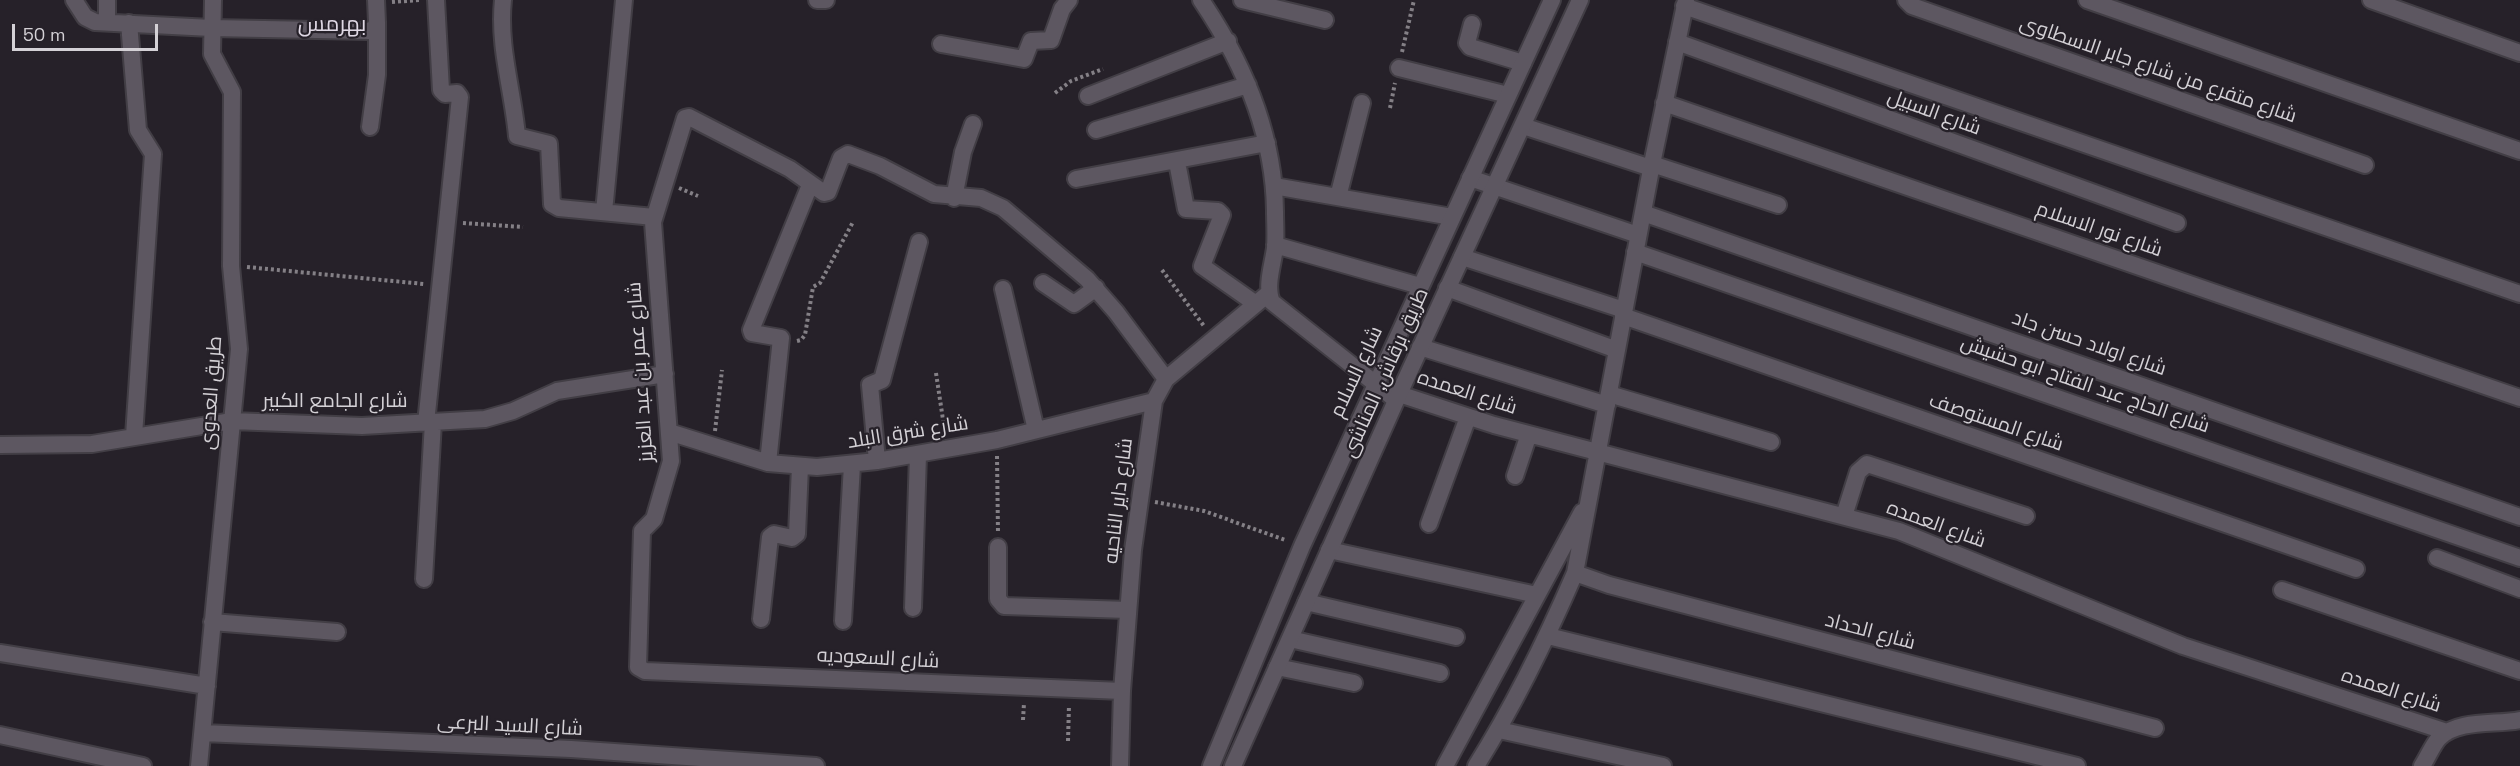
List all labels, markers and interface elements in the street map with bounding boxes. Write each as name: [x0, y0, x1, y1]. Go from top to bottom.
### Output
street label: شارع متفرع من شارع جابر الاسطاوى: [2016, 11, 2300, 129]
scale bar: [15, 12, 160, 50]
district label: بهرمس: [298, 12, 366, 38]
text: 50 m: [23, 23, 65, 46]
street label: شارع السبيل: [1884, 85, 1984, 141]
street label: شارع نور الاسلام: [2033, 197, 2165, 263]
street label: شارع عمر بن عبد العزيز: [623, 281, 659, 463]
street label: طريق برقاش, المناشى: [1338, 285, 1434, 461]
street label: شارع اولاد حسن جاد: [2009, 306, 2169, 382]
street label: شارع السلام: [1325, 323, 1389, 421]
street label: شارع الحاج عبد الفتاح ابو حشيش: [1957, 331, 2213, 439]
street label: طريق العدوى: [196, 335, 228, 451]
street label: شارع العمده: [1414, 366, 1520, 420]
street label: شارع المستوصف: [1926, 389, 2066, 457]
street label: شارع الجامع الكبير: [262, 390, 408, 414]
street label: شارع شرق البلد: [846, 412, 970, 454]
street label: شارع داير الناحيه: [1099, 437, 1139, 565]
street label: شارع العمده: [1883, 496, 1989, 554]
street label: شارع الحداد: [1822, 608, 1918, 656]
street label: شارع السعوديه: [816, 644, 940, 674]
street label: شارع العمده: [2338, 664, 2444, 718]
street label: شارع السيد البرعى: [436, 710, 584, 742]

